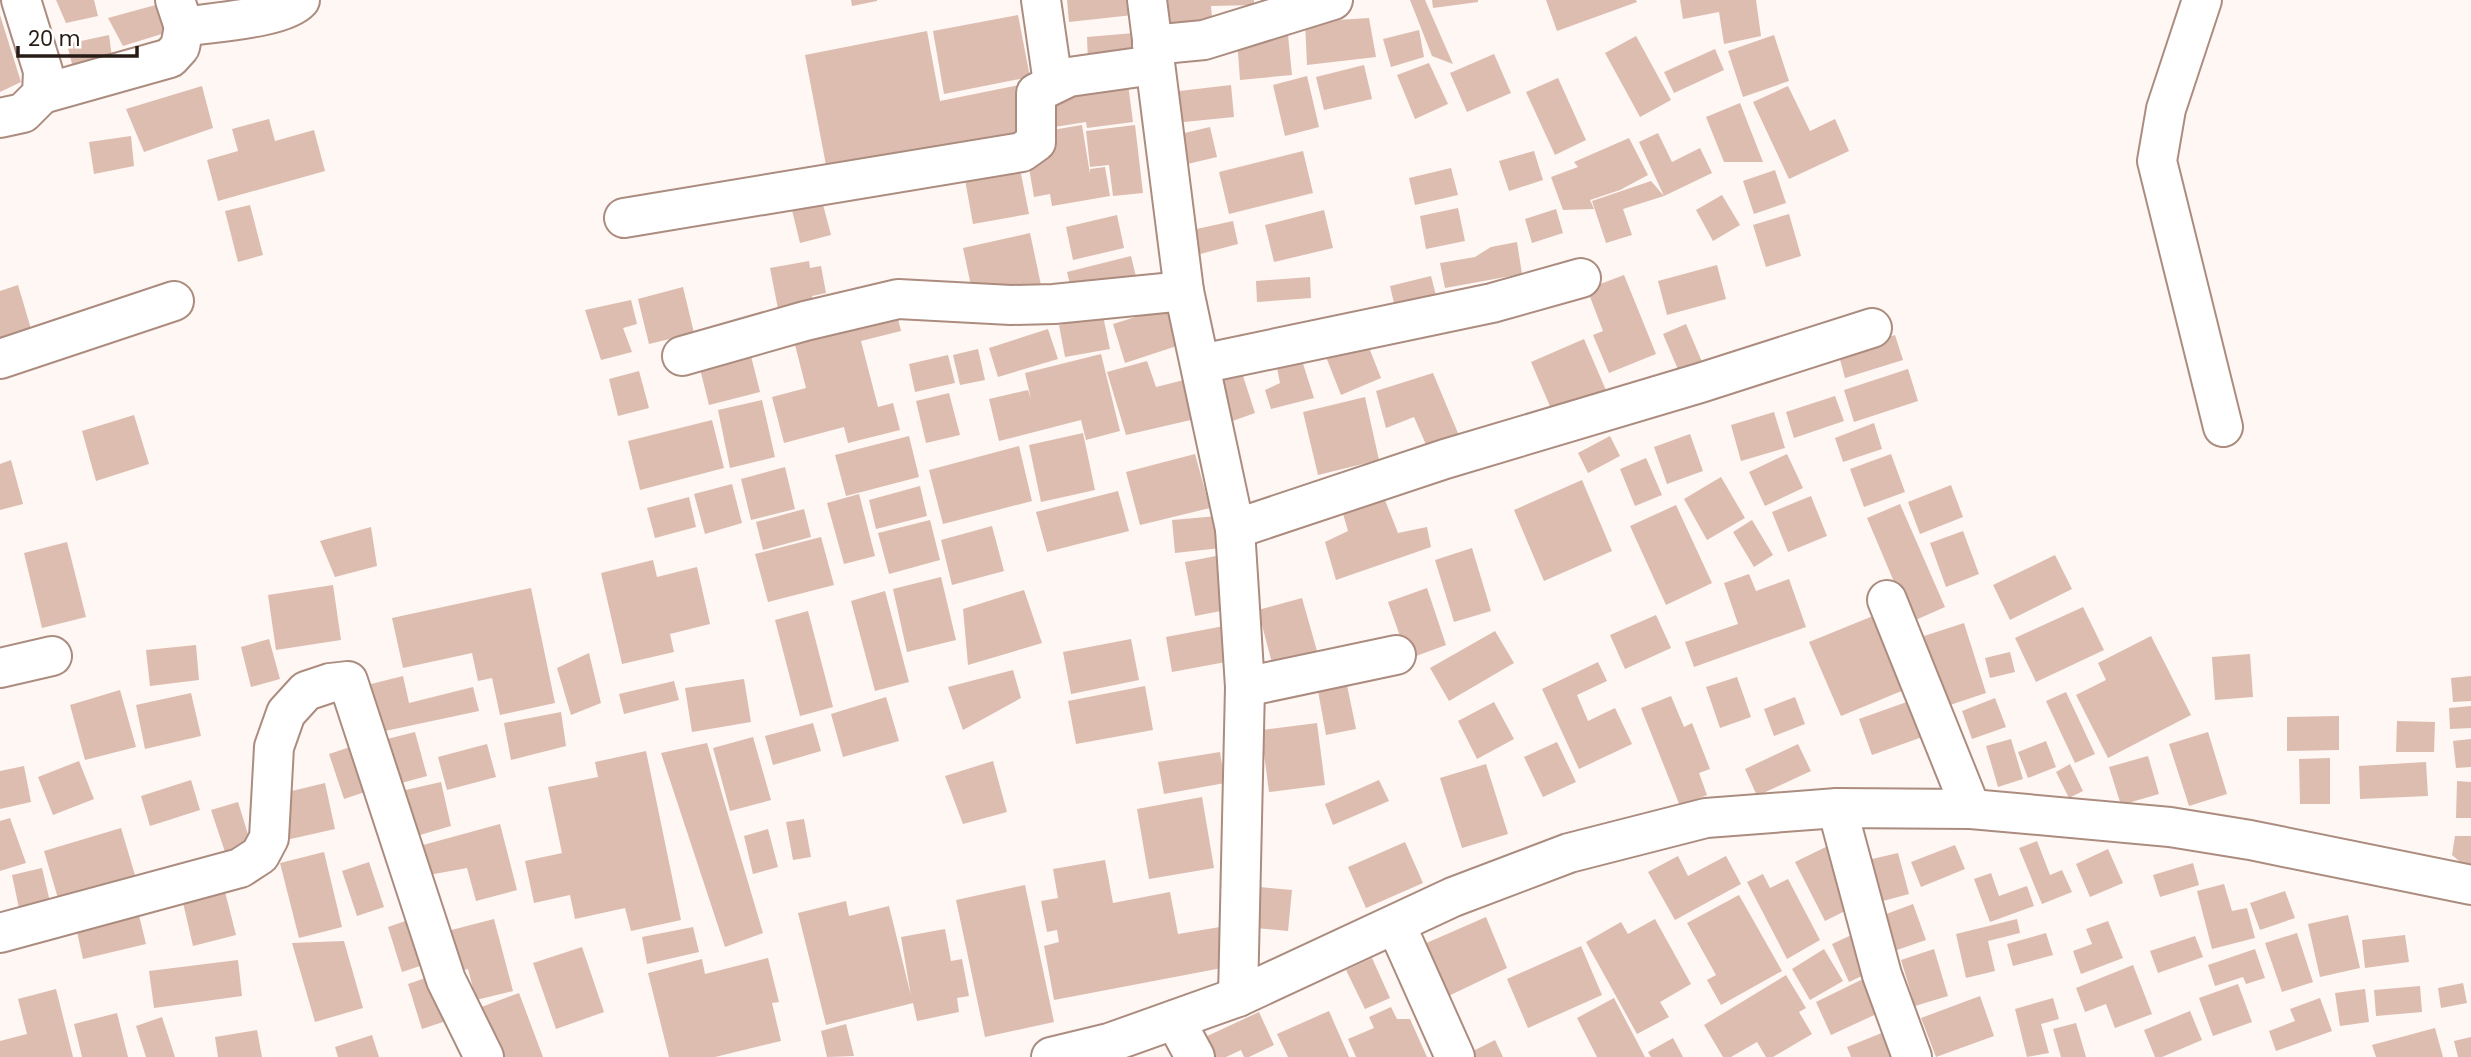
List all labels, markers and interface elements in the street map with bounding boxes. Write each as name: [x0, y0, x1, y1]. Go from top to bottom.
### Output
scale bar: [18, 14, 136, 58]
text: 20 m: [28, 24, 81, 53]

